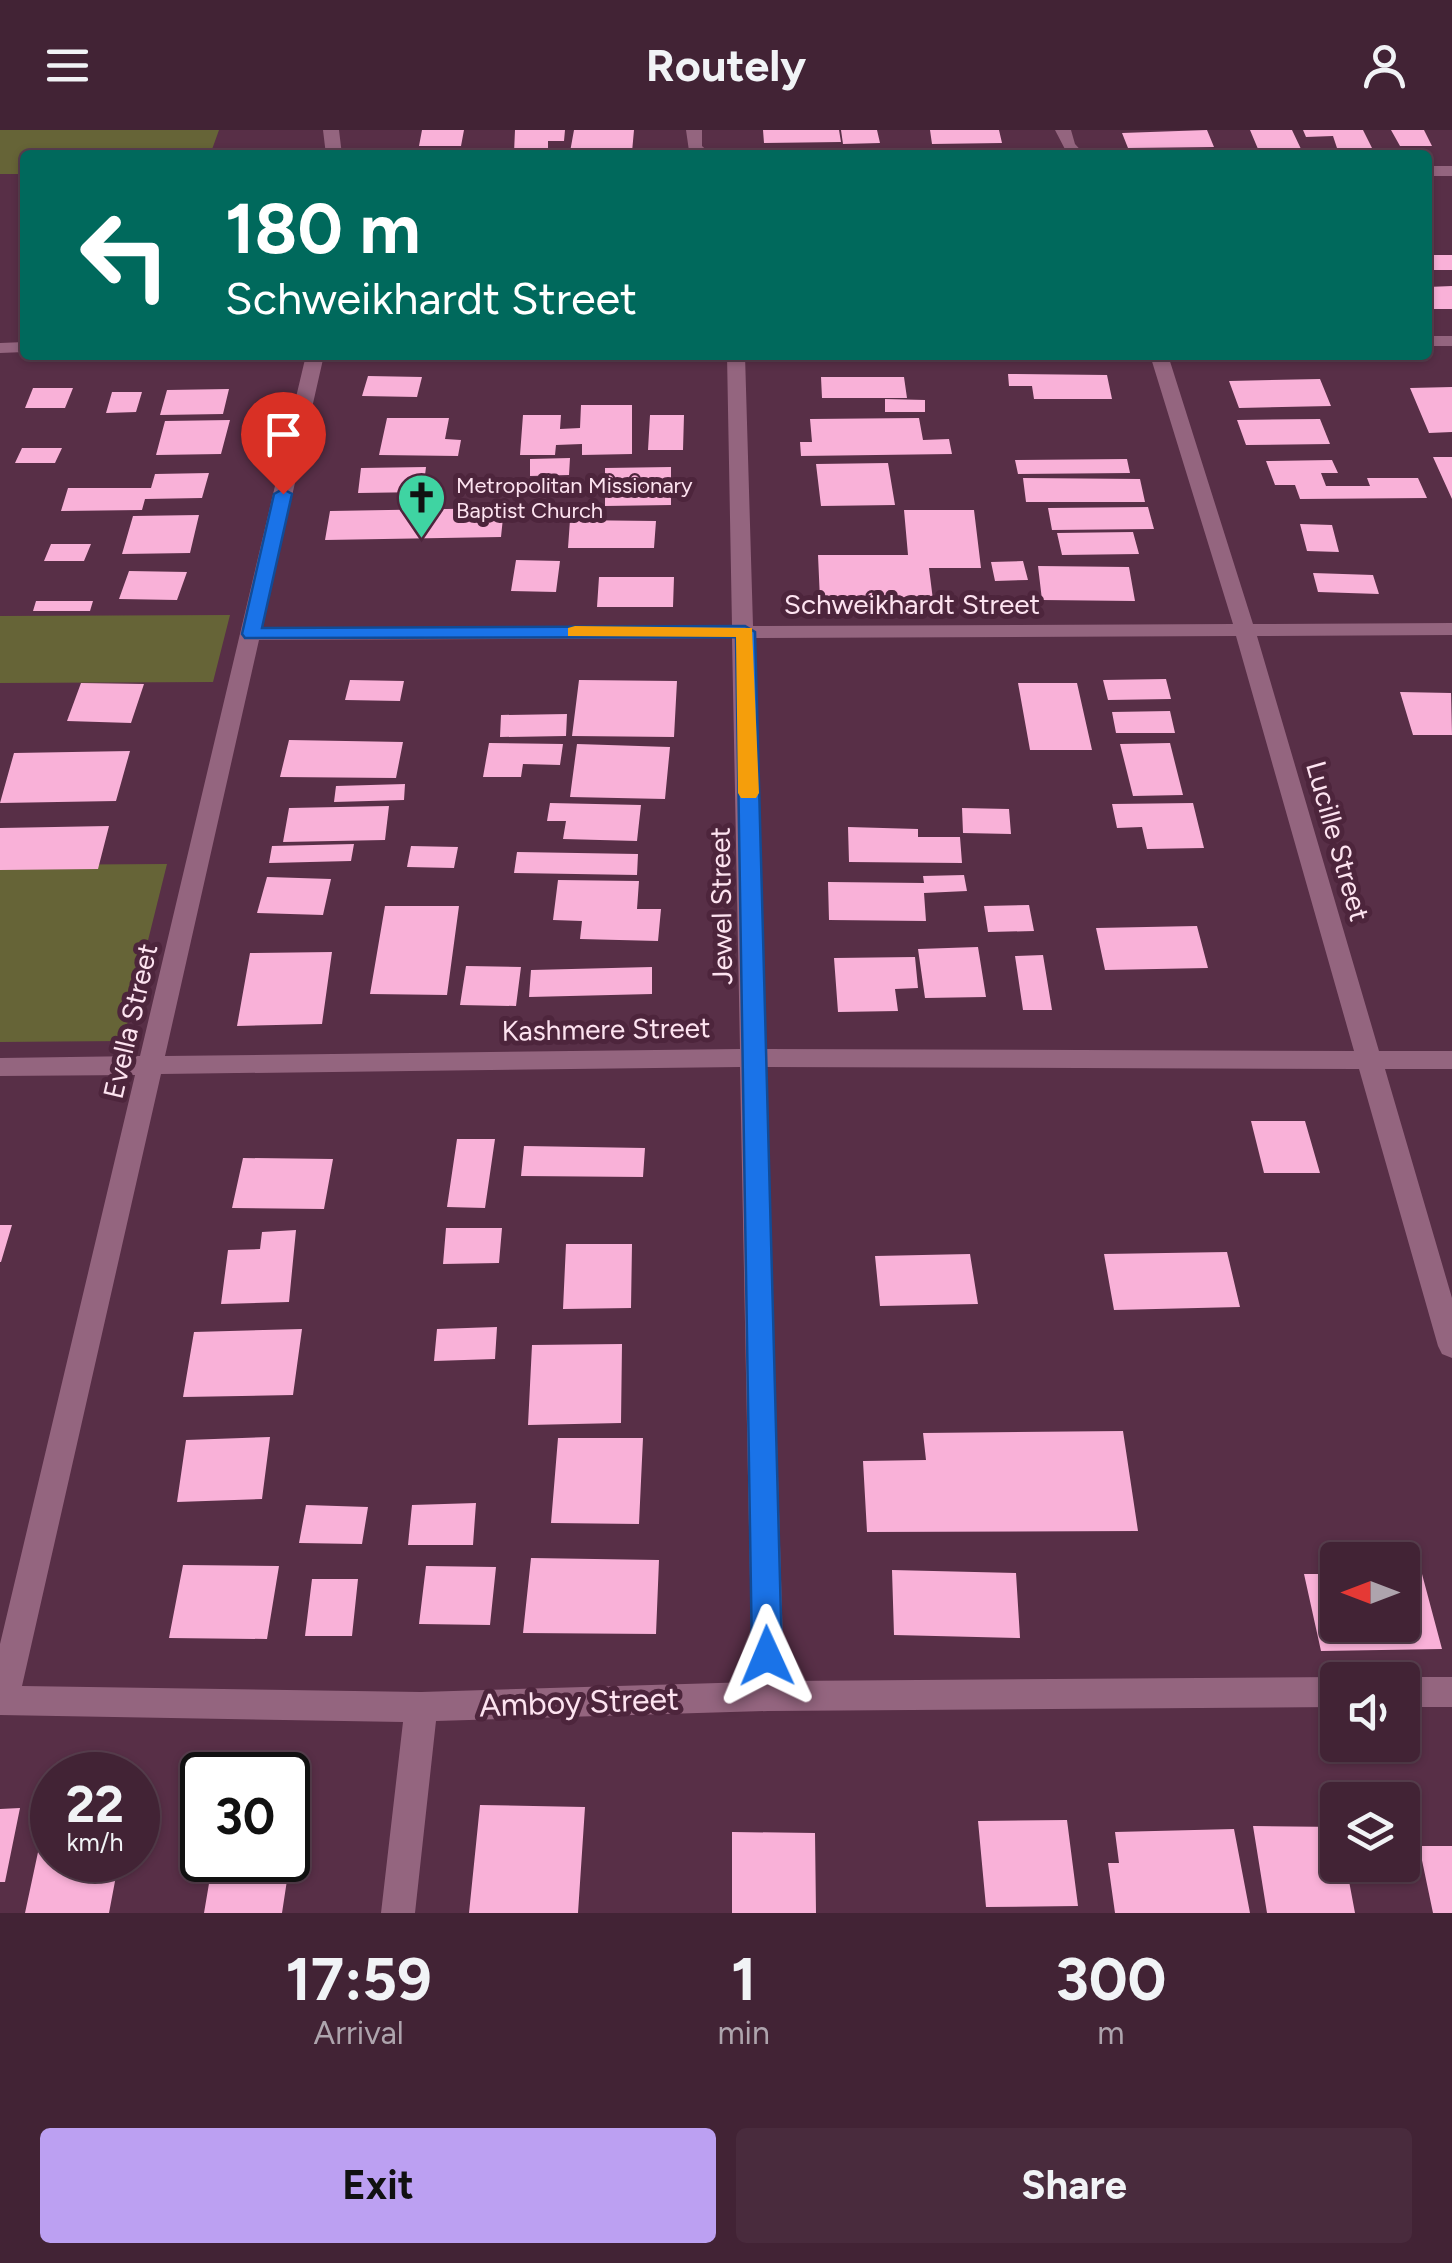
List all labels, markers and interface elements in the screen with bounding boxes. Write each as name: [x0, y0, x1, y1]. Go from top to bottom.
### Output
icon: menu: [40, 38, 95, 93]
text: Routely: [646, 38, 806, 92]
icon: person: [1357, 38, 1412, 93]
text: 180 m: [225, 186, 420, 271]
icon: left: [60, 190, 190, 320]
text: Schweikhardt Street: [225, 271, 637, 325]
pin: [241, 392, 326, 495]
icon: arrive: [256, 407, 311, 462]
church icon: Metropolitan Missionary Baptist Church: [395, 472, 447, 540]
place label: Metropolitan Missionary Baptist Church: [456, 472, 693, 524]
street label: Schweikhardt Street: [784, 587, 1040, 621]
street label: Lucille Street: [1299, 757, 1377, 925]
street label: Jewel Street: [703, 827, 739, 985]
street label: Evella Street: [96, 940, 164, 1102]
street label: Kashmere Street: [501, 1010, 711, 1048]
north arrow: [1320, 1542, 1420, 1642]
map controls: [1320, 1542, 1420, 1882]
position arrow: [715, 1604, 819, 1708]
button: sound: [1320, 1662, 1420, 1762]
street label: Amboy Street: [478, 1680, 680, 1724]
speed limit sign: 30: [180, 1752, 310, 1882]
text: 22: [66, 1774, 124, 1835]
button: layers: [1320, 1782, 1420, 1882]
text: km/h: [66, 1827, 124, 1857]
text: 17:59: [285, 1943, 432, 2015]
text: 1: [731, 1943, 756, 2015]
text: 300: [1055, 1943, 1167, 2015]
text: Arrival: [314, 2014, 404, 2052]
text: min: [717, 2014, 770, 2052]
text: m: [1097, 2014, 1125, 2052]
button: Exit: [40, 2128, 716, 2243]
button: Share: [736, 2128, 1412, 2243]

